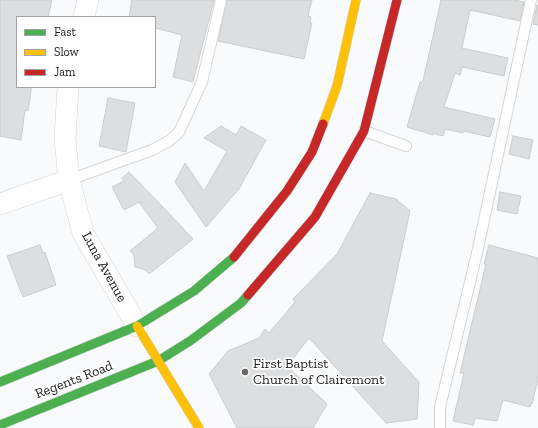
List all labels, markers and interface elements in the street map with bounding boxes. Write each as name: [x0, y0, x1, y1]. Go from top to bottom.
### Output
legend: [16, 16, 156, 88]
text: Fast: [54, 25, 76, 39]
text: Slow: [54, 45, 79, 59]
text: Jam: [54, 65, 75, 79]
street label: Luna Avenue: [78, 229, 130, 305]
place label: First Baptist Church of Clairemont: [253, 356, 384, 388]
street label: Regents Road: [33, 357, 115, 403]
marker: First Baptist Church of Clairemont: [240, 367, 250, 377]

